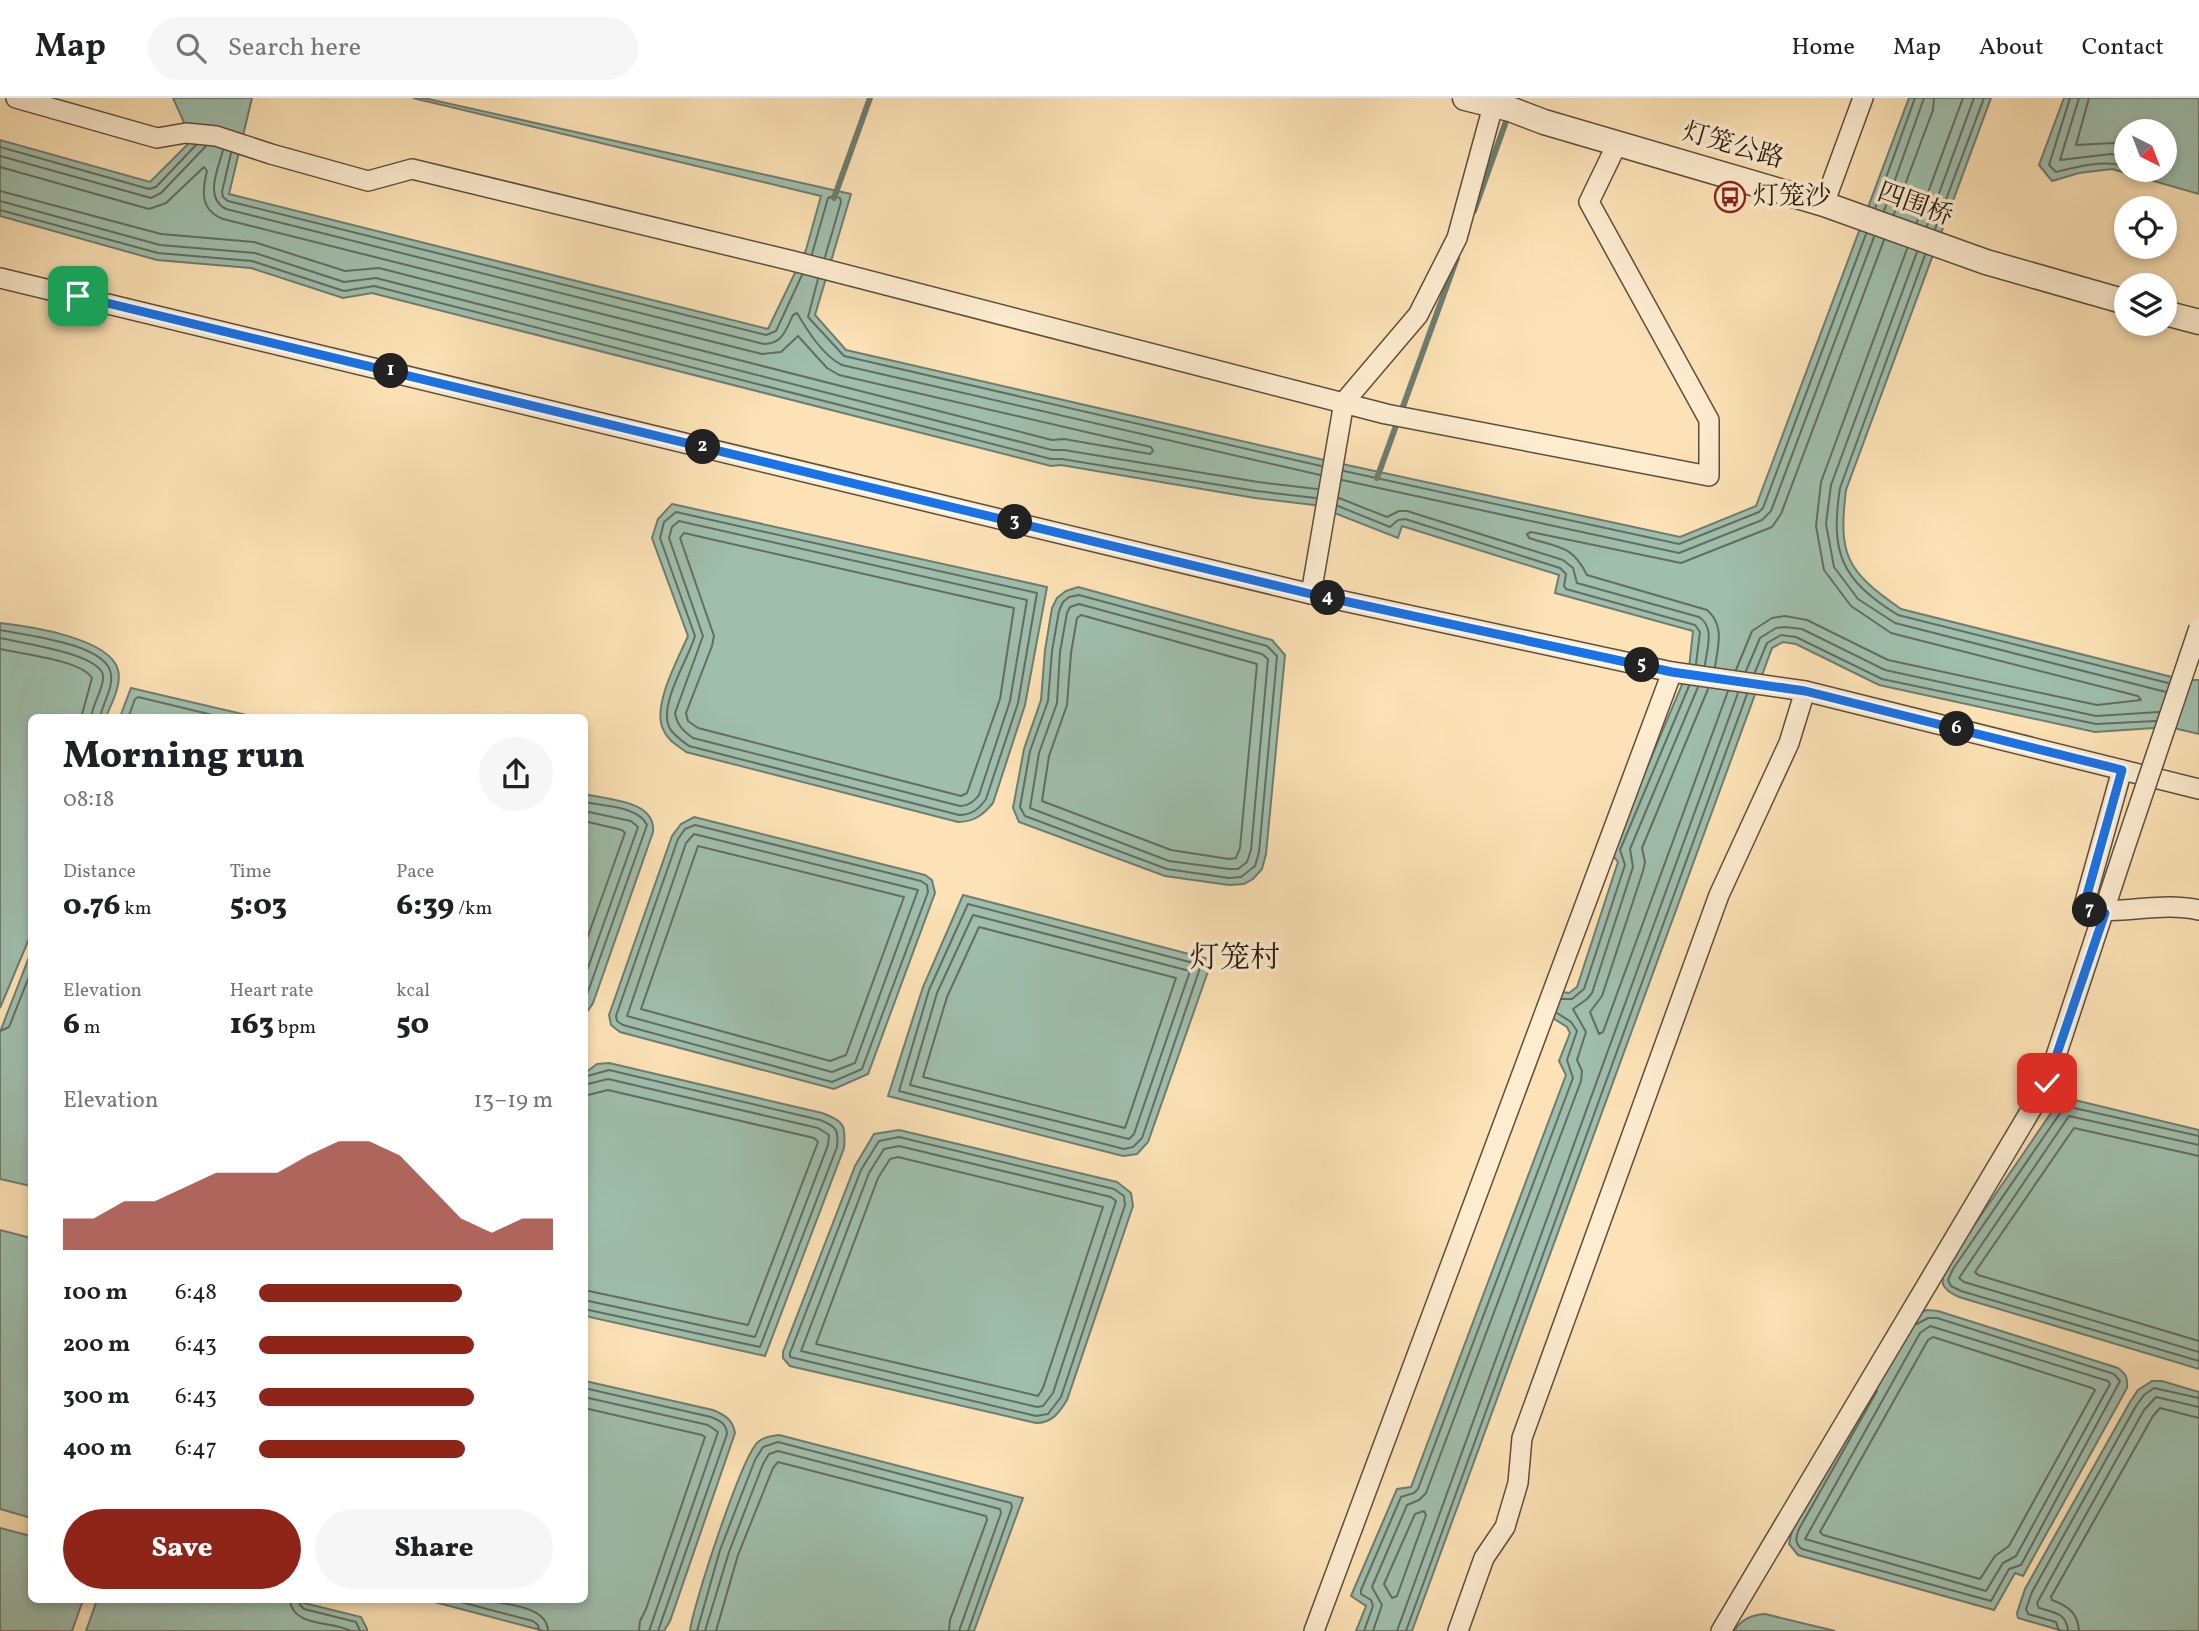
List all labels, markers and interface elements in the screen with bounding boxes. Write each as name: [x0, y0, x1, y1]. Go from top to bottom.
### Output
search box: [148, 17, 638, 80]
text: Map: [35, 25, 106, 71]
icon: search: [172, 29, 210, 67]
text: Search here: [228, 30, 361, 66]
text: Home: [1791, 31, 1855, 65]
text: Map: [1893, 31, 1941, 65]
text: About: [1979, 31, 2044, 65]
text: Contact: [2082, 31, 2164, 65]
street label: 灯笼公路: [1678, 114, 1788, 178]
north arrow: [2114, 119, 2177, 182]
map controls: [2114, 119, 2177, 336]
street label: 四围桥: [1872, 175, 1958, 235]
place label: 灯笼沙: [1753, 179, 1831, 215]
bus stop icon: 灯笼沙: [1713, 180, 1747, 214]
button: locate: [2114, 196, 2177, 259]
pin: [48, 266, 108, 326]
button: layers: [2114, 273, 2177, 336]
icon: arrive: [59, 277, 97, 315]
pin: 1: [374, 354, 408, 388]
text: 1: [387, 357, 394, 383]
pin: 2: [686, 430, 720, 464]
text: 2: [698, 433, 707, 459]
pin: 3: [998, 504, 1032, 540]
text: 3: [1010, 508, 1019, 534]
pin: 4: [1310, 580, 1346, 616]
text: 4: [1322, 584, 1333, 610]
pin: 5: [1624, 648, 1660, 682]
text: 5: [1637, 651, 1646, 677]
pin: 6: [1940, 712, 1974, 746]
text: 6: [1951, 715, 1962, 741]
text: Morning run: [63, 731, 305, 784]
button: share: [479, 737, 553, 811]
text: 08:18: [63, 784, 115, 816]
text: Distance: [63, 859, 136, 885]
text: Time: [230, 859, 271, 885]
text: Pace: [396, 859, 434, 885]
text: 0.76: [63, 885, 121, 927]
text: 5:03: [230, 885, 287, 927]
text: 6:39: [396, 885, 454, 927]
pin: 7: [2072, 892, 2108, 928]
text: km: [121, 896, 152, 922]
text: /km: [454, 896, 492, 922]
text: 7: [2085, 896, 2094, 922]
district label: 灯笼村: [1190, 938, 1280, 980]
text: Elevation: [63, 978, 142, 1004]
text: Heart rate: [230, 978, 314, 1004]
text: kcal: [396, 978, 430, 1004]
text: 6: [63, 1004, 80, 1046]
text: 163: [230, 1004, 274, 1046]
text: 50: [396, 1004, 429, 1046]
text: m: [80, 1015, 101, 1041]
text: bpm: [274, 1015, 316, 1041]
pin: [2017, 1053, 2077, 1113]
icon: check: [2028, 1064, 2066, 1102]
text: Elevation: [63, 1085, 159, 1117]
text: 13–19 m: [473, 1085, 553, 1117]
text: 100 m: [63, 1277, 128, 1309]
text: 6:48: [175, 1277, 217, 1309]
text: 200 m: [63, 1329, 130, 1361]
text: 6:43: [175, 1329, 217, 1361]
text: 300 m: [63, 1381, 130, 1413]
text: 6:43: [175, 1381, 217, 1413]
text: 400 m: [63, 1433, 132, 1465]
text: 6:47: [175, 1433, 217, 1465]
button: Save: [63, 1509, 301, 1589]
button: Share: [315, 1509, 553, 1589]

